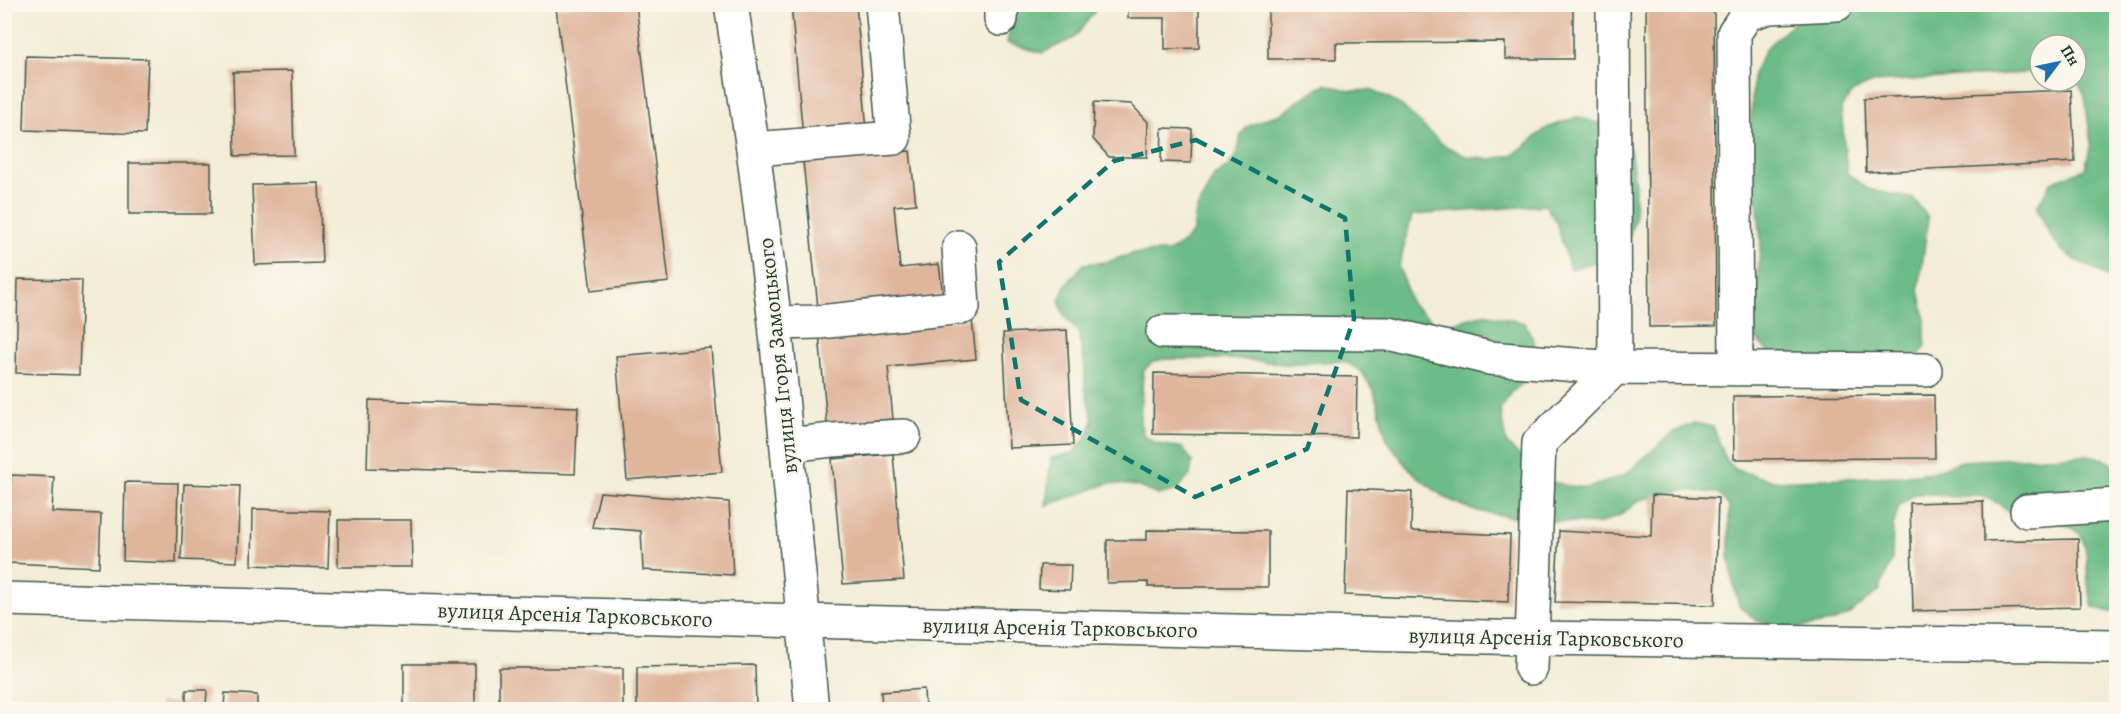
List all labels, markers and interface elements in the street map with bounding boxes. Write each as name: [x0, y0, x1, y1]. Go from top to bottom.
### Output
north arrow: [2028, 33, 2088, 93]
text: Пн: [2055, 41, 2085, 70]
street label: вулиця Ігоря Замоцького: [751, 236, 805, 476]
street label: вулиця Арсенія Тарковського: [437, 595, 713, 635]
street label: вулиця Арсенія Тарковського: [922, 611, 1198, 645]
street label: вулиця Арсенія Тарковського: [1408, 621, 1684, 655]

